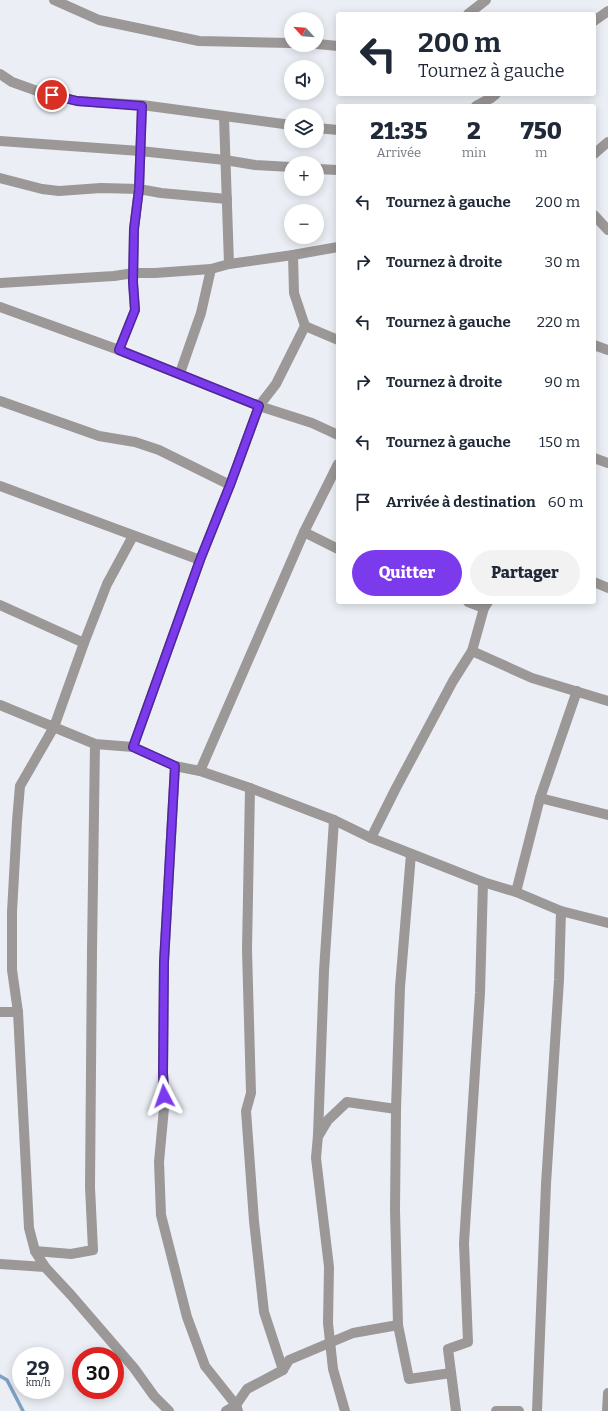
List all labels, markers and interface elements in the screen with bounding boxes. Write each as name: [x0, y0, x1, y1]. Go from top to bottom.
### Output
north arrow: [284, 12, 324, 52]
map controls: [284, 12, 324, 244]
text: 200 m: [418, 26, 501, 59]
icon: left: [352, 28, 404, 80]
button: sound: [284, 60, 324, 100]
text: Tournez à gauche: [418, 60, 565, 82]
pin: [35, 78, 69, 112]
icon: arrive: [41, 84, 63, 106]
button: layers: [284, 108, 324, 148]
text: 21:35: [370, 117, 428, 145]
text: 2: [467, 117, 481, 145]
text: 750: [520, 117, 562, 145]
text: Arrivée: [377, 145, 421, 160]
text: min: [462, 145, 486, 160]
text: m: [535, 145, 547, 160]
button: +: [284, 156, 324, 196]
icon: left: [352, 191, 374, 213]
text: Tournez à gauche: [386, 193, 511, 211]
text: 200 m: [535, 193, 580, 211]
button: −: [284, 204, 324, 244]
icon: right: [352, 251, 374, 273]
text: Tournez à droite: [386, 253, 502, 271]
text: 30 m: [545, 253, 580, 271]
icon: left: [352, 311, 374, 333]
text: Tournez à gauche: [386, 313, 511, 331]
text: 220 m: [537, 313, 580, 331]
icon: right: [352, 371, 374, 393]
text: Tournez à droite: [386, 373, 502, 391]
text: 90 m: [544, 373, 580, 391]
icon: left: [352, 431, 374, 453]
text: Tournez à gauche: [386, 433, 511, 451]
text: 150 m: [539, 433, 580, 451]
icon: arrive: [352, 491, 374, 513]
text: Arrivée à destination: [386, 493, 536, 511]
text: 60 m: [548, 493, 583, 511]
button: Quitter: [352, 550, 462, 596]
button: Partager: [470, 550, 580, 596]
position arrow: [143, 1075, 185, 1117]
speed limit sign: 30: [72, 1347, 124, 1399]
text: 29: [26, 1356, 50, 1380]
text: km/h: [26, 1377, 50, 1389]

